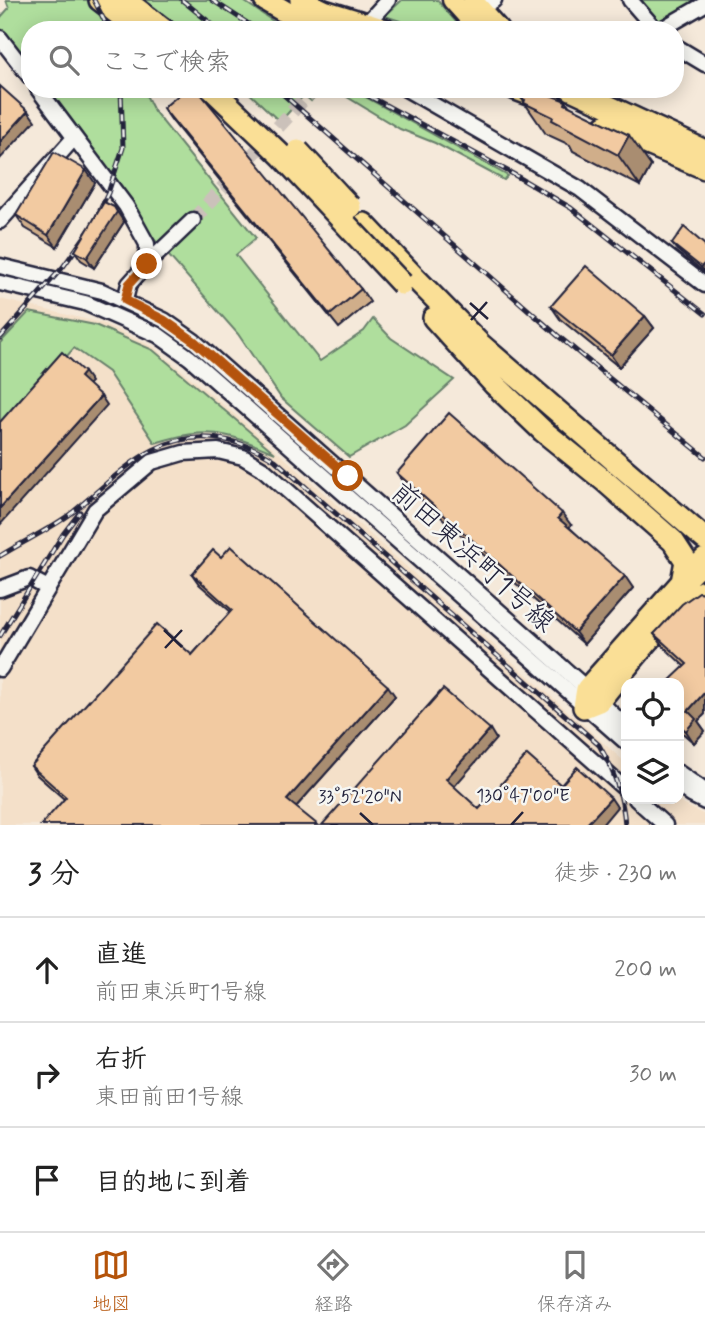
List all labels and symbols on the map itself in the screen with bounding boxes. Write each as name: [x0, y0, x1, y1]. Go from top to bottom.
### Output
route end: [131, 248, 162, 279]
route start: [332, 460, 363, 491]
street label: 前田東浜町1号線: [382, 474, 562, 641]
text: 130°47'00"E: [476, 784, 570, 808]
text: 33°52'20"N: [318, 785, 402, 809]

